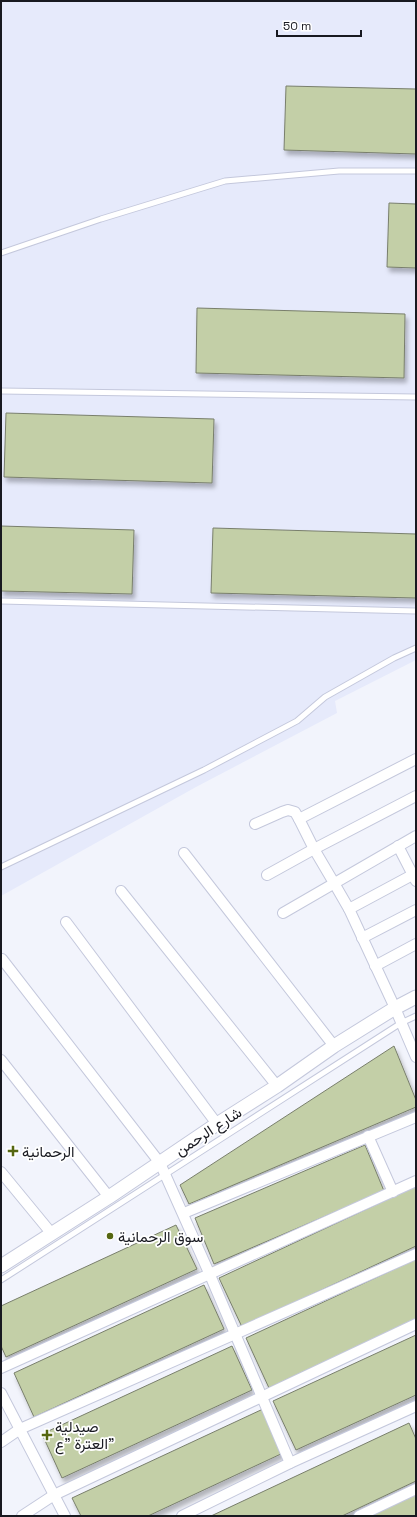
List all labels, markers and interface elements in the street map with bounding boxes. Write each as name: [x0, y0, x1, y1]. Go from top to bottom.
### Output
scale bar: [277, 12, 361, 38]
text: 50 m: [283, 18, 311, 34]
street label: شارع الرحمن: [171, 1102, 246, 1161]
place label: الرحمانية: [22, 1142, 75, 1161]
marker: الرحمانية: [7, 1145, 19, 1157]
place label: سوق الرحمانية: [118, 1227, 203, 1246]
marker: سوق الرحمانية: [105, 1231, 115, 1241]
place label: صيدلية العترة "ع": [55, 1417, 114, 1455]
marker: صيدلية العترة "ع": [42, 1430, 52, 1440]

